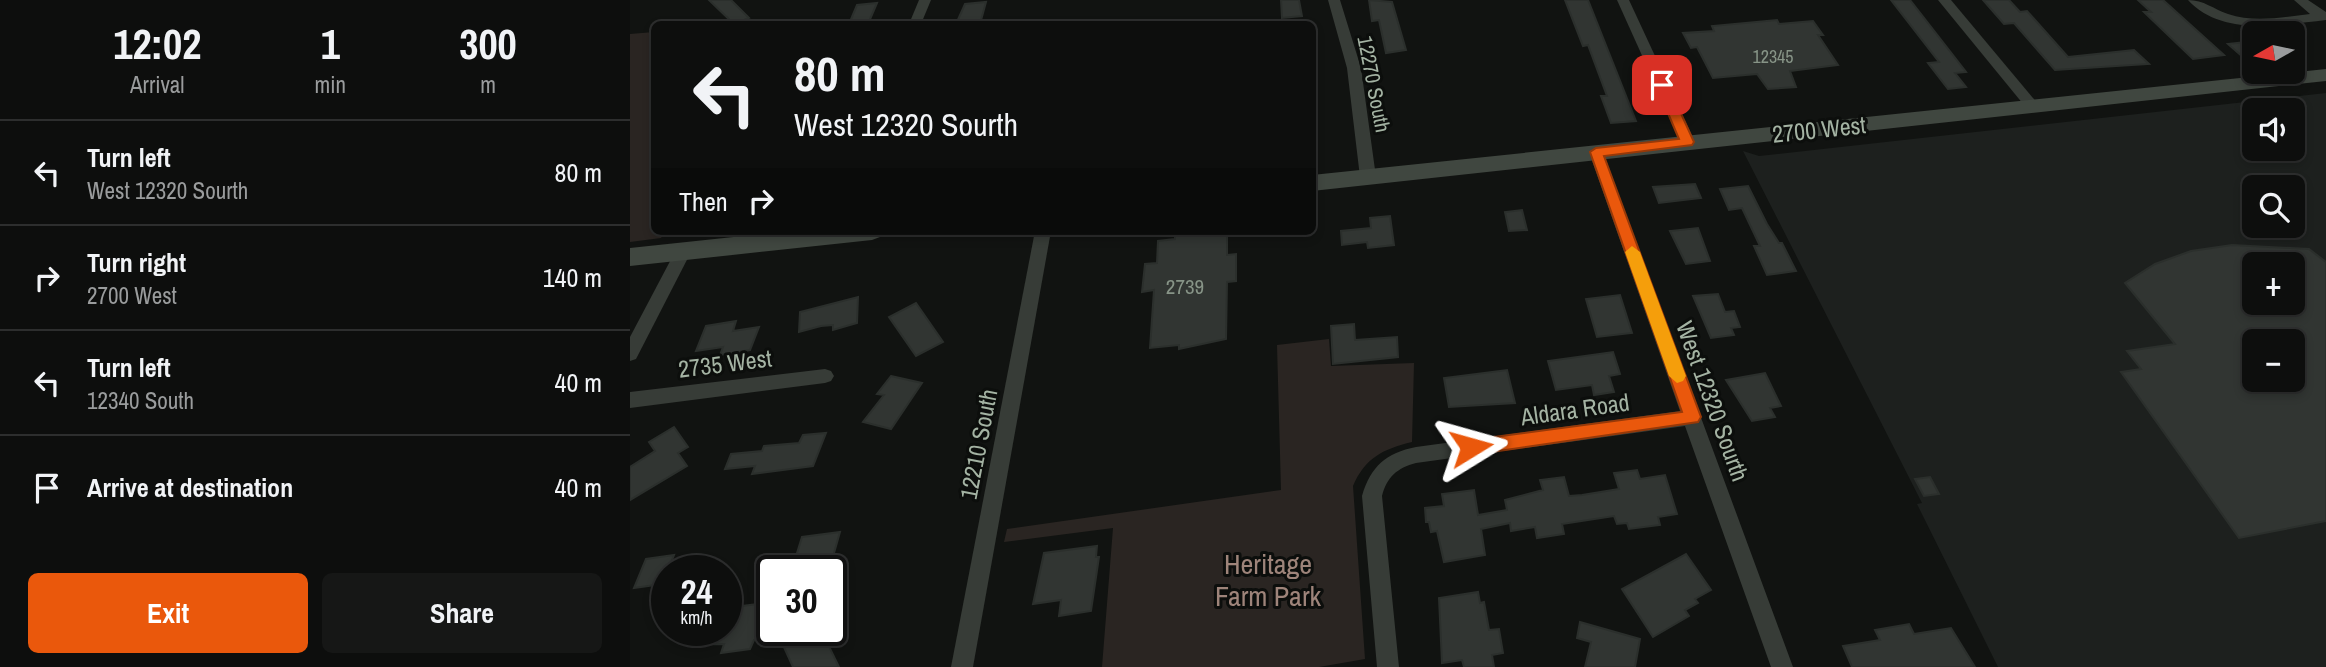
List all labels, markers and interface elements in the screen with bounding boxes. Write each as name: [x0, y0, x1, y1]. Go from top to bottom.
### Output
text: 12:02: [113, 16, 201, 72]
text: 1: [321, 16, 340, 72]
text: 300: [459, 16, 517, 72]
north arrow: [2242, 21, 2305, 84]
map controls: [2242, 21, 2305, 392]
street label: 12270 South: [1350, 33, 1398, 135]
text: 80 m: [794, 40, 886, 106]
house number: 12345: [1752, 44, 1794, 69]
icon: left: [679, 49, 770, 140]
pin: [1632, 55, 1692, 115]
icon: arrive: [1643, 66, 1681, 104]
text: Arrival: [130, 69, 185, 100]
text: min: [315, 69, 346, 100]
text: m: [480, 69, 496, 100]
button: sound: [2242, 98, 2305, 161]
text: West 12320 Sourth: [794, 103, 1018, 146]
street label: 2700 West: [1771, 108, 1868, 150]
text: Turn left: [87, 140, 171, 175]
icon: left: [28, 154, 66, 192]
text: 80 m: [555, 155, 602, 190]
text: West 12320 Sourth: [87, 175, 248, 206]
button: search: [2242, 175, 2305, 238]
icon: right: [742, 182, 780, 220]
text: Then: [679, 184, 728, 219]
text: Turn right: [87, 245, 186, 280]
button: +: [2242, 252, 2305, 315]
icon: right: [28, 259, 66, 297]
text: 140 m: [543, 260, 602, 295]
house number: 2739: [1166, 272, 1204, 301]
text: 2700 West: [87, 280, 177, 311]
street label: West 12320 Sourth: [1669, 317, 1757, 485]
button: −: [2242, 329, 2305, 392]
street label: 2735 West: [677, 341, 774, 385]
text: Turn left: [87, 350, 171, 385]
icon: left: [28, 364, 66, 402]
text: 40 m: [555, 365, 602, 400]
text: 12340 South: [87, 385, 194, 416]
street label: 12210 South: [952, 386, 1004, 502]
street label: Aldara Road: [1518, 386, 1631, 433]
position arrow: [1434, 410, 1508, 484]
icon: arrive: [28, 469, 66, 507]
text: Arrive at destination: [87, 470, 293, 505]
text: 40 m: [555, 470, 602, 505]
park label: Heritage Farm Park: [1215, 545, 1322, 615]
speed limit sign: 30: [756, 555, 847, 646]
text: 24: [681, 568, 712, 615]
button: Exit: [28, 573, 308, 653]
button: Share: [322, 573, 602, 653]
text: km/h: [681, 605, 713, 630]

